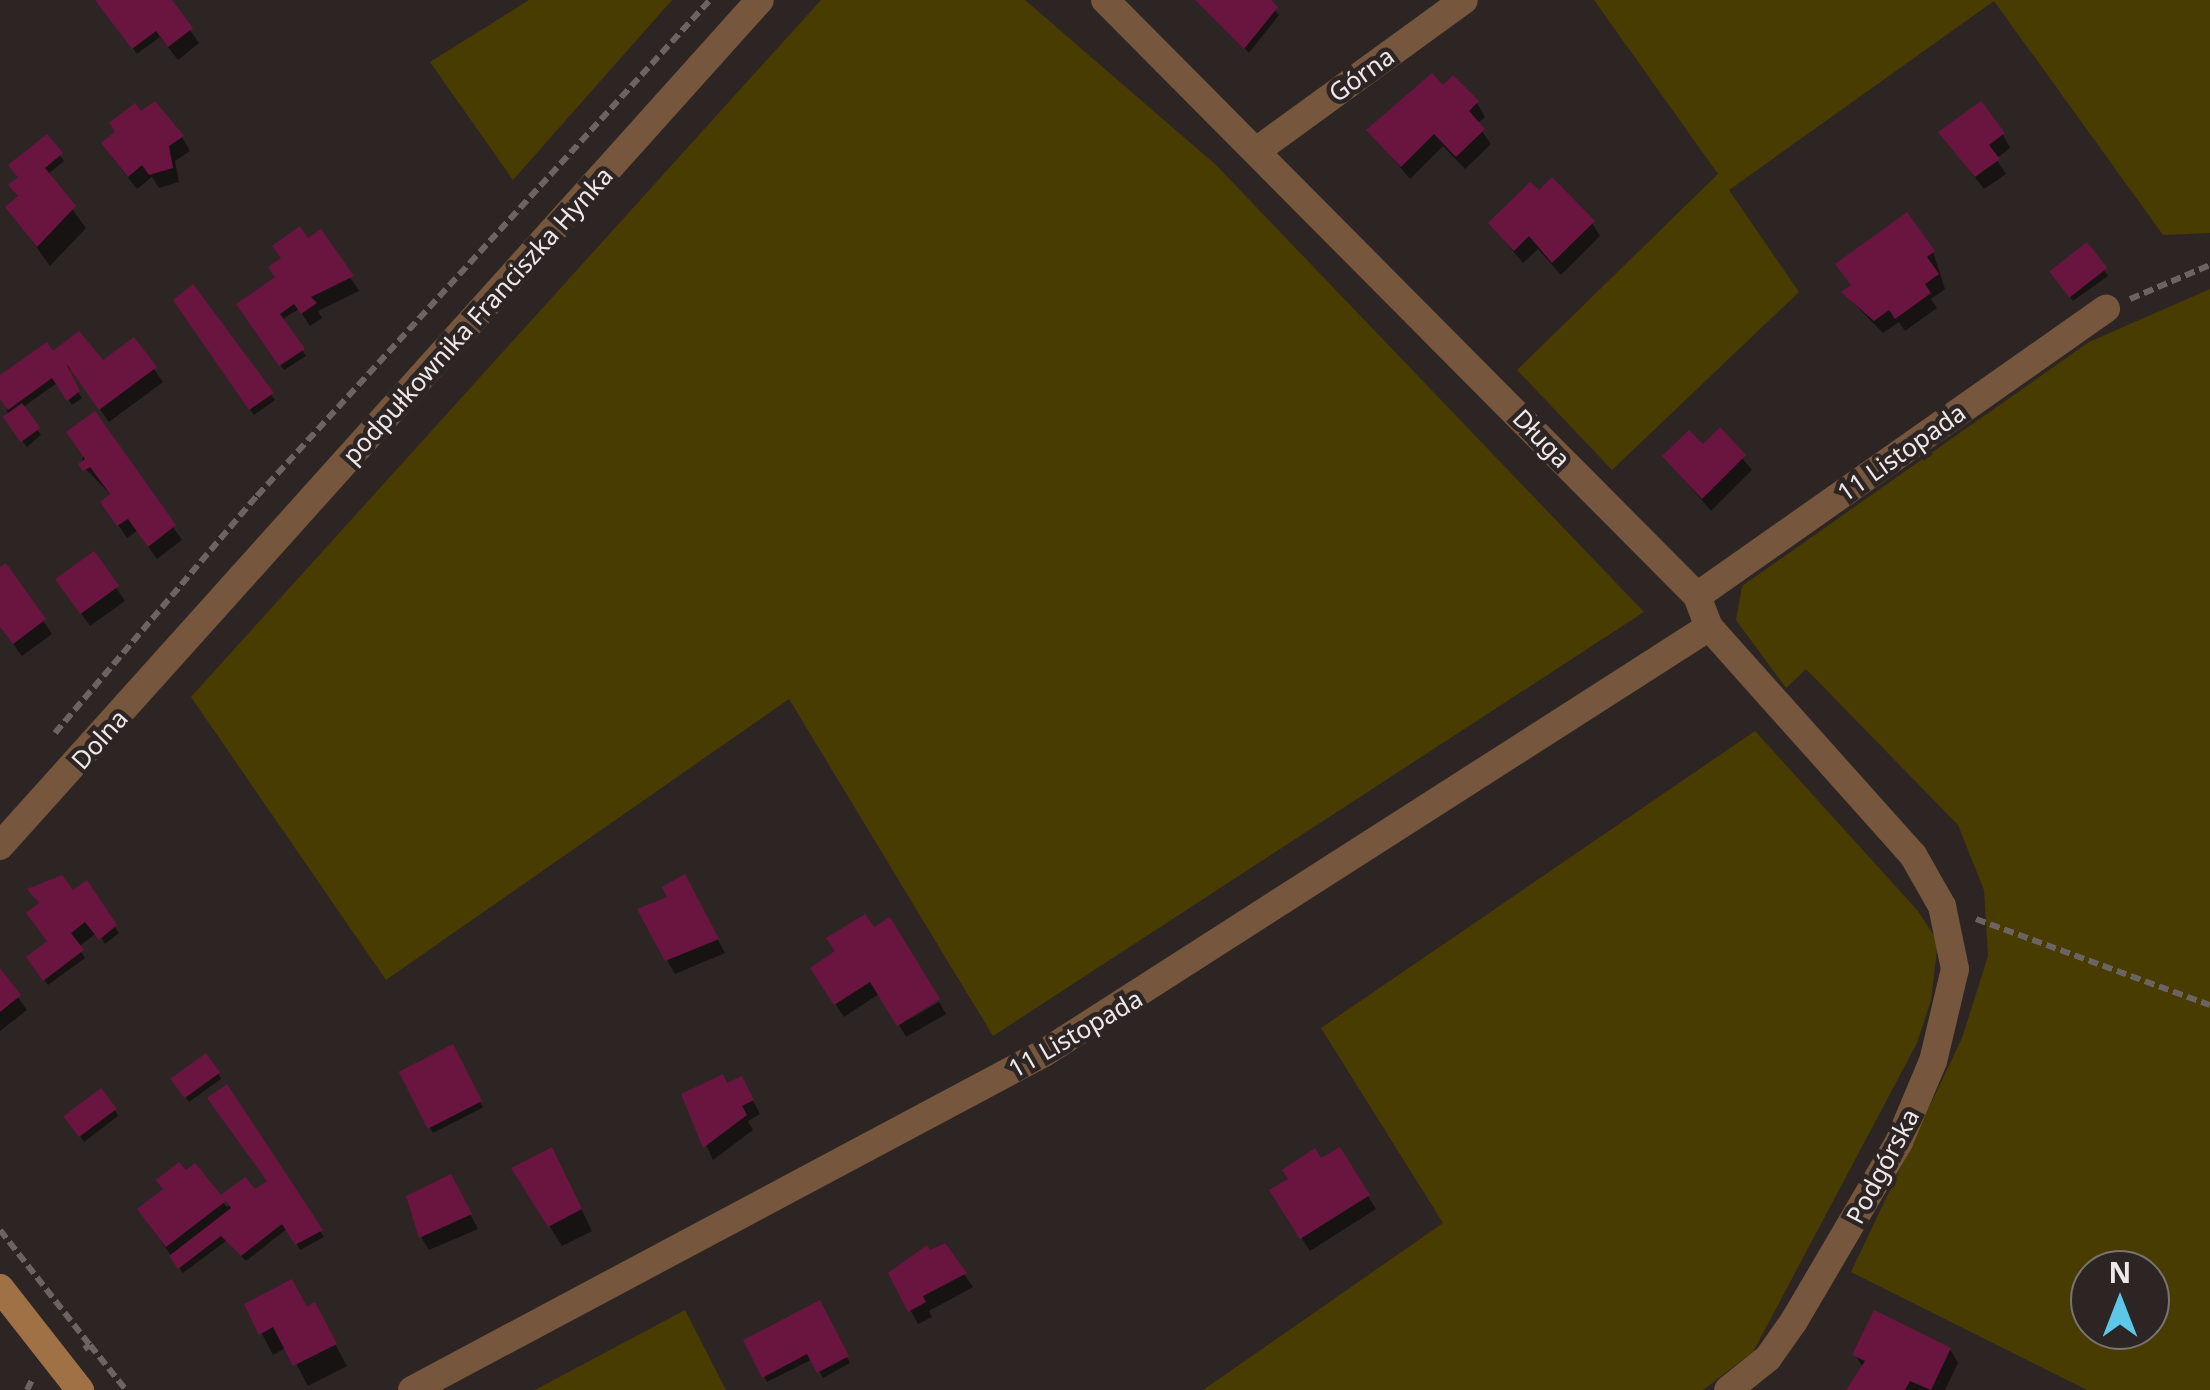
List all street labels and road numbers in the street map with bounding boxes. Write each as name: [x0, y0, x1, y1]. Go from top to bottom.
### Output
street label: Górna: [1323, 40, 1399, 108]
street label: podpułkownika Franciszka Hynka: [336, 160, 618, 470]
street label: 11 Listopada: [1831, 397, 1971, 507]
street label: Długa: [1507, 403, 1577, 473]
street label: Dolna: [65, 703, 133, 775]
street label: 11 Listopada: [1003, 983, 1147, 1083]
street label: Podgórska: [1839, 1103, 1925, 1229]

